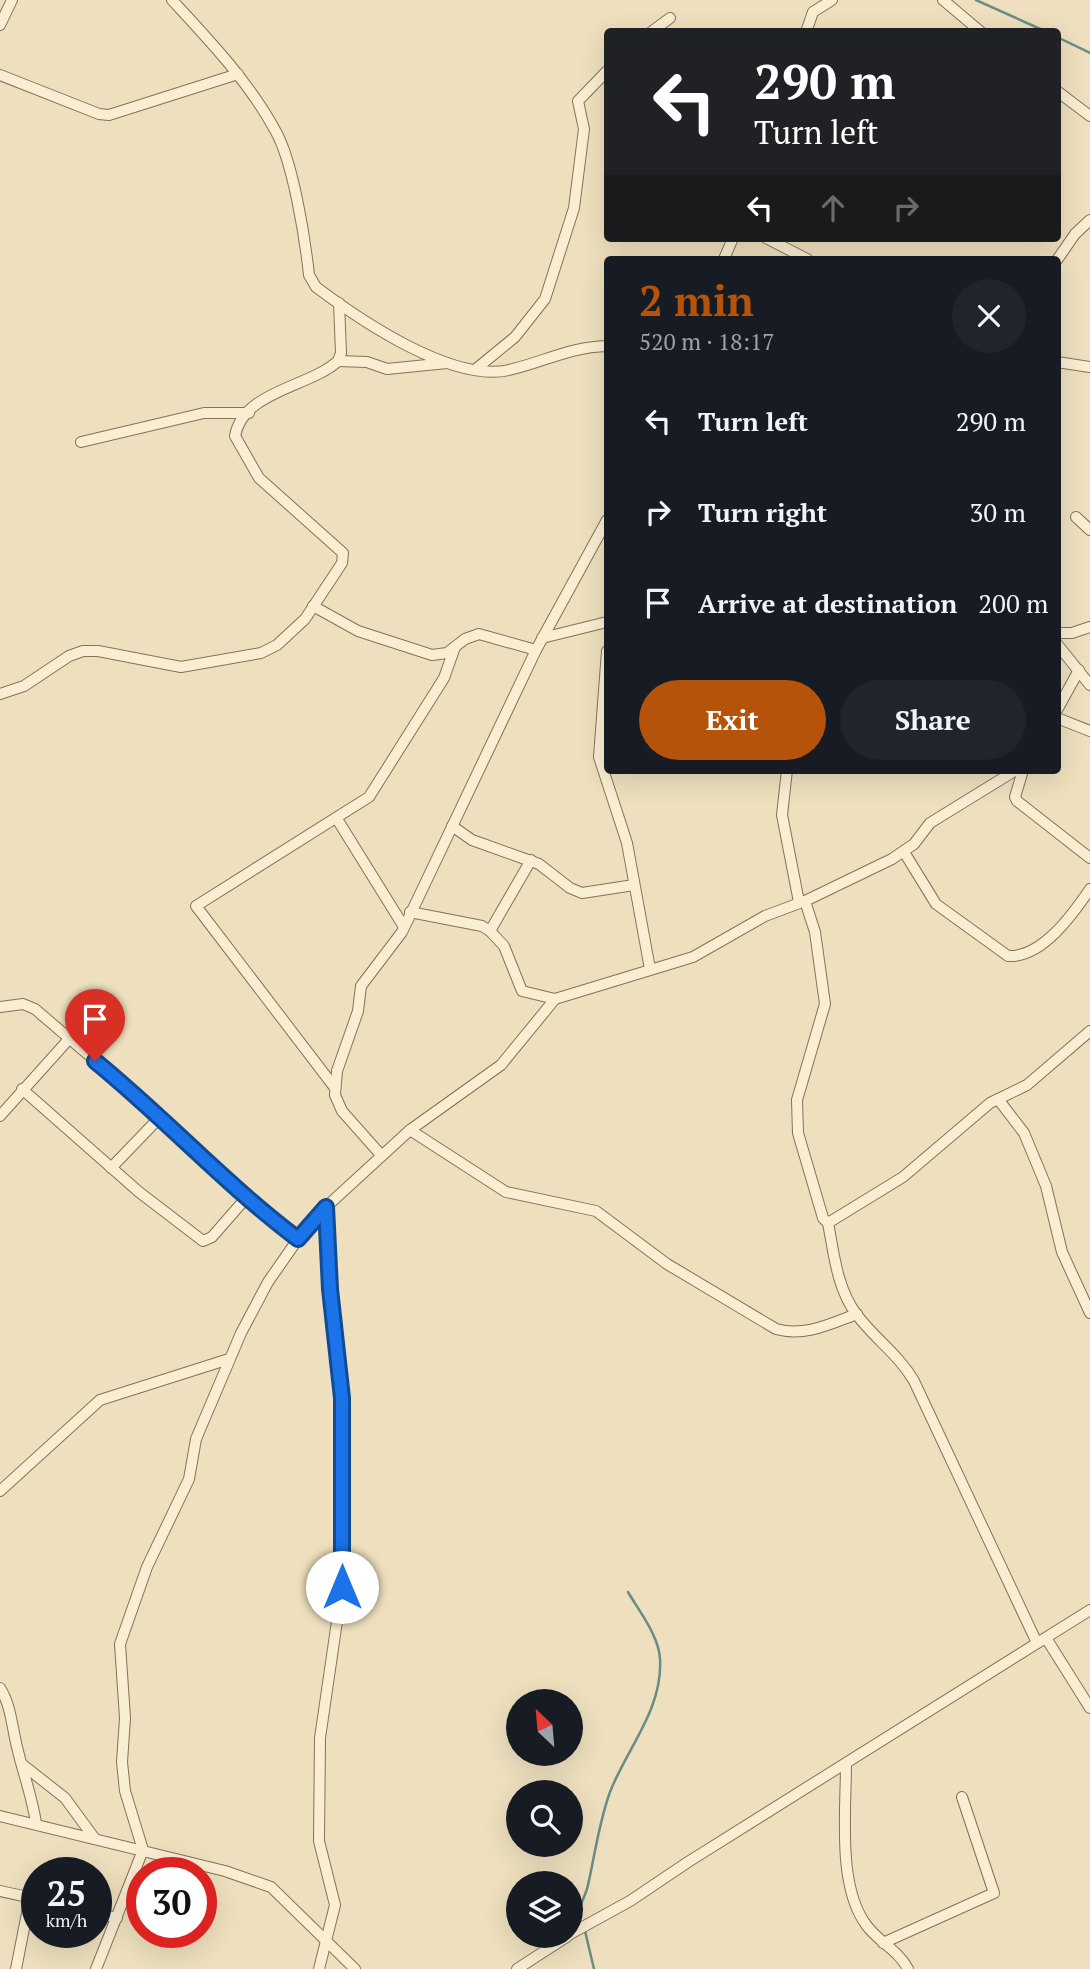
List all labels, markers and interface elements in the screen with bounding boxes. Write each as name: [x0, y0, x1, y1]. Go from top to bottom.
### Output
text: 290 m: [754, 48, 896, 113]
icon: left: [639, 56, 730, 147]
text: Turn left: [754, 111, 878, 153]
icon: left: [741, 189, 779, 227]
icon: ahead: [814, 189, 852, 227]
icon: right: [887, 189, 925, 227]
text: 2 min: [639, 272, 754, 328]
button: close: [952, 279, 1026, 353]
text: 520 m · 18:17: [639, 326, 774, 357]
icon: left: [639, 402, 677, 440]
text: Turn left: [698, 404, 808, 438]
text: 290 m: [956, 404, 1026, 438]
icon: right: [639, 493, 677, 531]
text: Turn right: [698, 495, 827, 529]
text: 30 m: [970, 495, 1026, 529]
icon: arrive: [639, 584, 677, 622]
text: Arrive at destination: [698, 586, 957, 620]
text: 200 m: [978, 586, 1049, 620]
button: Exit: [639, 680, 826, 760]
button: Share: [840, 680, 1026, 760]
pin: [65, 989, 125, 1061]
icon: arrive: [76, 1000, 114, 1038]
position arrow: [305, 1550, 379, 1624]
north arrow: [506, 1689, 583, 1766]
map controls: [506, 1689, 583, 1948]
button: search: [506, 1780, 583, 1857]
speed limit sign: 30: [126, 1857, 217, 1948]
text: 25: [47, 1870, 86, 1916]
button: layers: [506, 1871, 583, 1948]
text: km/h: [46, 1908, 87, 1932]

